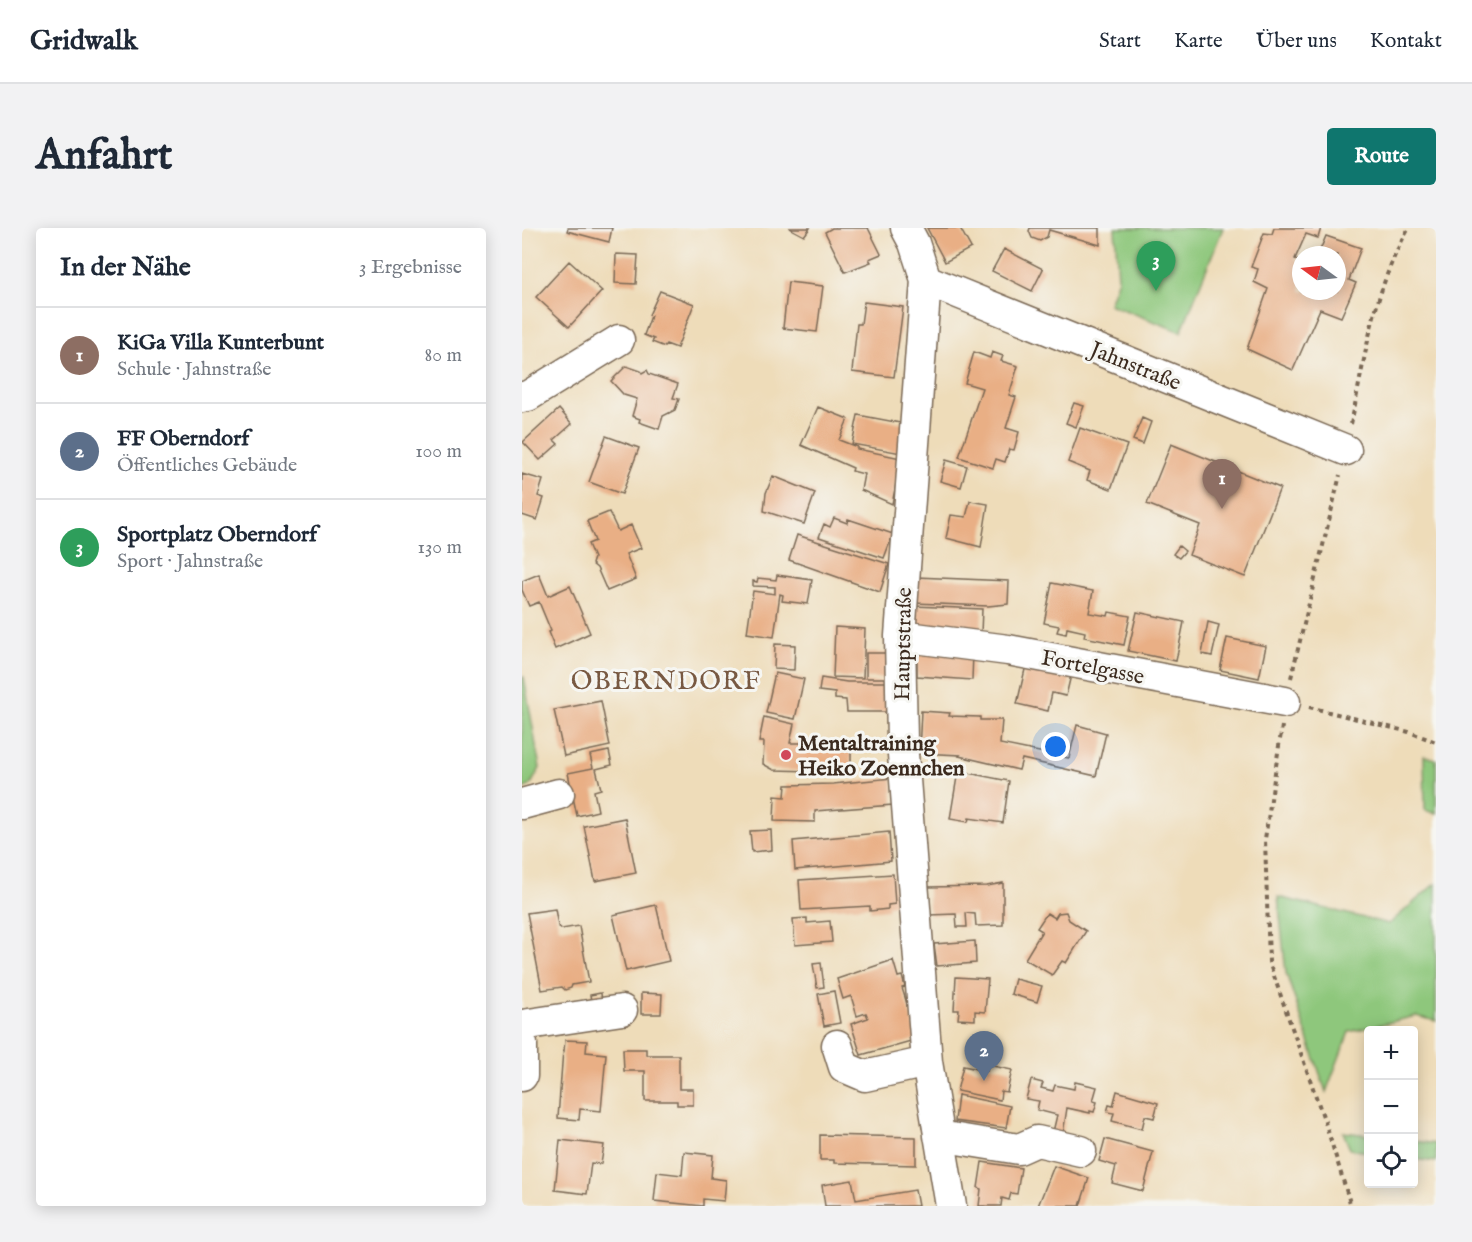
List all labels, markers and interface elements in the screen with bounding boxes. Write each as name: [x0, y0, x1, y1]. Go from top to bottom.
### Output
text: Gridwalk: [30, 24, 138, 59]
text: Start: [1099, 28, 1141, 55]
text: Karte: [1174, 28, 1223, 55]
text: Über uns: [1256, 28, 1337, 55]
text: Kontakt: [1370, 28, 1442, 55]
button: Route: [1327, 128, 1436, 185]
text: Anfahrt: [36, 130, 172, 183]
pin: 3: [1136, 242, 1176, 291]
north arrow: [1292, 246, 1346, 300]
text: In der Nähe: [60, 251, 191, 284]
text: 3 Ergebnisse: [359, 255, 462, 280]
text: KiGa Villa Kunterbunt: [117, 329, 324, 357]
street label: Jahnstraße: [1083, 335, 1185, 398]
text: 1: [76, 343, 83, 368]
text: 80 m: [425, 343, 462, 368]
text: Schule · Jahnstraße: [117, 357, 271, 382]
text: FF Oberndorf: [117, 425, 249, 453]
text: 2: [75, 439, 84, 464]
text: 100 m: [415, 439, 462, 464]
text: Öffentliches Gebäude: [117, 453, 297, 478]
pin: 1: [1202, 460, 1242, 509]
text: Sportplatz Oberndorf: [117, 521, 317, 549]
text: 3: [76, 535, 83, 560]
text: 130 m: [417, 535, 462, 560]
text: Sport · Jahnstraße: [117, 549, 263, 574]
street label: Hauptstraße: [889, 587, 919, 701]
street label: Fortelgasse: [1039, 644, 1146, 692]
district label: OBERNDORF: [571, 665, 761, 698]
place label: Mentaltraining Heiko Zoennchen: [798, 730, 965, 783]
your location: [1041, 732, 1070, 761]
marker: Mentaltraining Heiko Zoennchen: [779, 748, 793, 762]
map controls: [1364, 1026, 1418, 1188]
button: +: [1364, 1026, 1418, 1080]
pin: 2: [964, 1032, 1004, 1081]
button: −: [1364, 1080, 1418, 1134]
button: locate: [1364, 1134, 1418, 1188]

